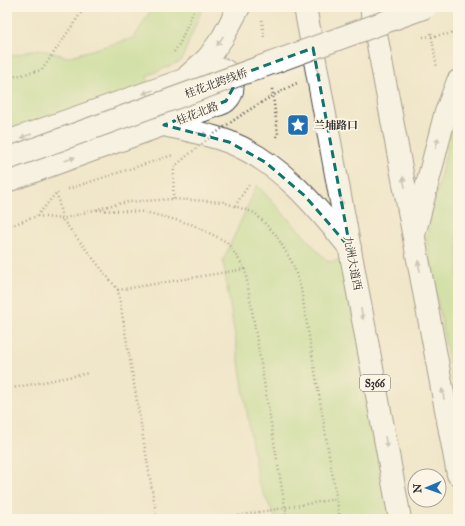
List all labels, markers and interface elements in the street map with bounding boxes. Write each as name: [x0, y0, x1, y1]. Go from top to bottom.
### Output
one-way arrow: [216, 36, 224, 46]
street label: 桂花北跨线桥: [183, 66, 249, 101]
one-way arrow: [315, 67, 321, 79]
one-way arrow: [142, 90, 154, 96]
street label: 桂花北路: [174, 100, 220, 127]
place icon: 兰埔路口: [285, 112, 311, 138]
place label: 兰埔路口: [314, 119, 358, 132]
one-way arrow: [196, 131, 208, 137]
one-way arrow: [19, 133, 31, 139]
one-way arrow: [435, 136, 441, 149]
one-way arrow: [64, 155, 76, 161]
one-way arrow: [400, 176, 406, 189]
one-way arrow: [338, 195, 344, 207]
street label: 九洲大道西: [341, 235, 364, 291]
one-way arrow: [416, 260, 422, 273]
one-way arrow: [360, 308, 366, 320]
road number: S366: [360, 375, 390, 391]
one-way arrow: [440, 388, 446, 400]
one-way arrow: [383, 436, 389, 448]
north arrow: [407, 468, 447, 508]
text: N: [411, 483, 424, 493]

